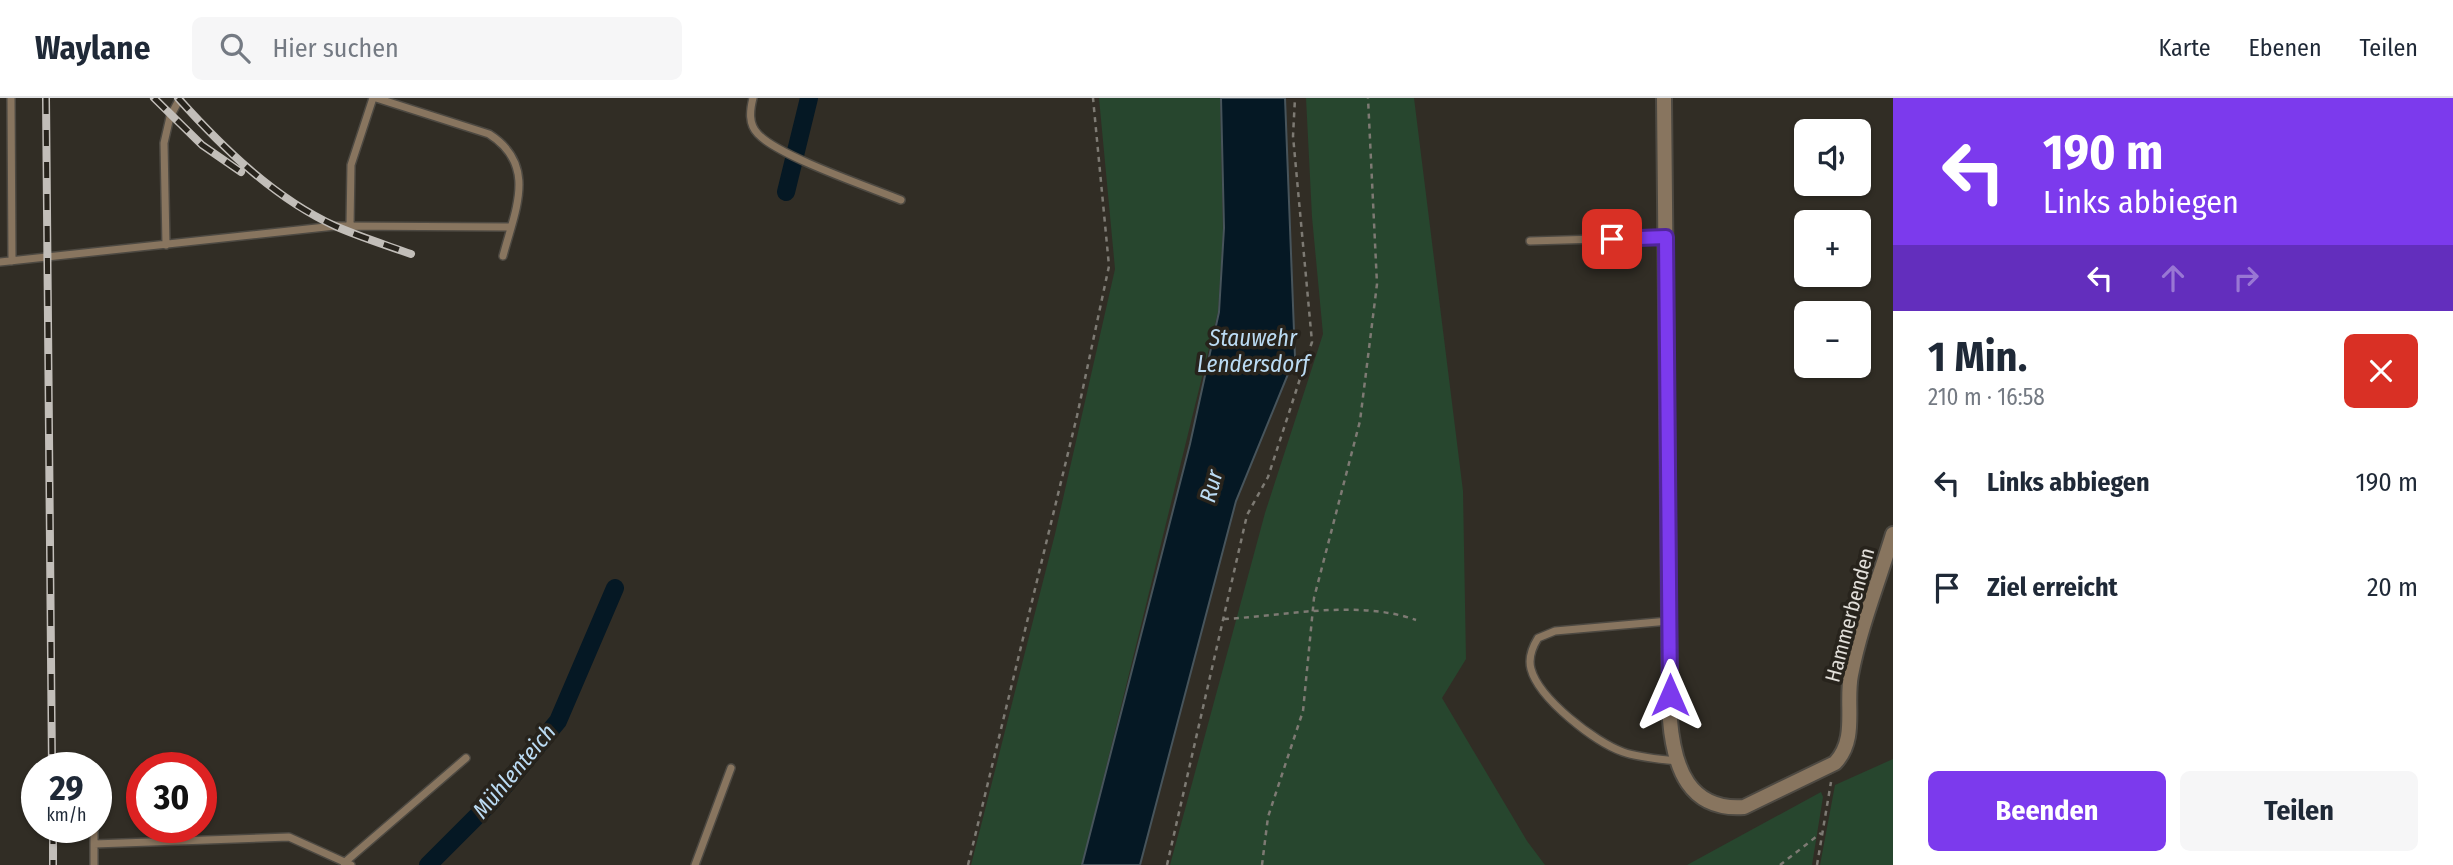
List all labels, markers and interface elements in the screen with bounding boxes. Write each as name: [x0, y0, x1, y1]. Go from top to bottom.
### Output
search box: [192, 17, 682, 80]
text: Waylane: [35, 28, 150, 68]
icon: search: [216, 29, 254, 67]
text: Hier suchen: [272, 33, 399, 64]
text: Karte: [2159, 34, 2211, 62]
text: Ebenen: [2249, 34, 2322, 62]
text: Teilen: [2360, 34, 2418, 62]
map controls: [1794, 119, 1871, 378]
button: sound: [1794, 119, 1871, 196]
text: 190 m: [2043, 123, 2163, 182]
icon: left: [1928, 126, 2019, 217]
text: Links abbiegen: [2043, 183, 2239, 221]
pin: [1582, 209, 1642, 269]
button: +: [1794, 210, 1871, 287]
icon: arrive: [1593, 220, 1631, 258]
icon: left: [2081, 259, 2119, 297]
icon: ahead: [2154, 259, 2192, 297]
icon: right: [2227, 259, 2265, 297]
button: −: [1794, 301, 1871, 378]
water label: Stauwehr Lendersdorf: [1197, 324, 1312, 378]
text: 1 Min.: [1928, 332, 2027, 382]
button: close: [2344, 334, 2418, 408]
text: 210 m · 16:58: [1928, 383, 2045, 411]
icon: left: [1928, 464, 1966, 502]
water label: Rur: [1193, 466, 1229, 505]
text: Links abbiegen: [1987, 467, 2150, 498]
text: 190 m: [2356, 467, 2418, 498]
street label: Hammerbenden: [1820, 545, 1880, 685]
icon: arrive: [1928, 569, 1966, 607]
text: Ziel erreicht: [1987, 572, 2118, 603]
text: 20 m: [2367, 572, 2418, 603]
position arrow: [1633, 658, 1707, 732]
water label: Mühlenteich: [466, 718, 562, 824]
speed limit sign: 30: [126, 752, 217, 843]
text: 29: [49, 767, 84, 809]
button: Beenden: [1928, 771, 2166, 851]
button: Teilen: [2180, 771, 2418, 851]
text: km/h: [46, 804, 87, 826]

